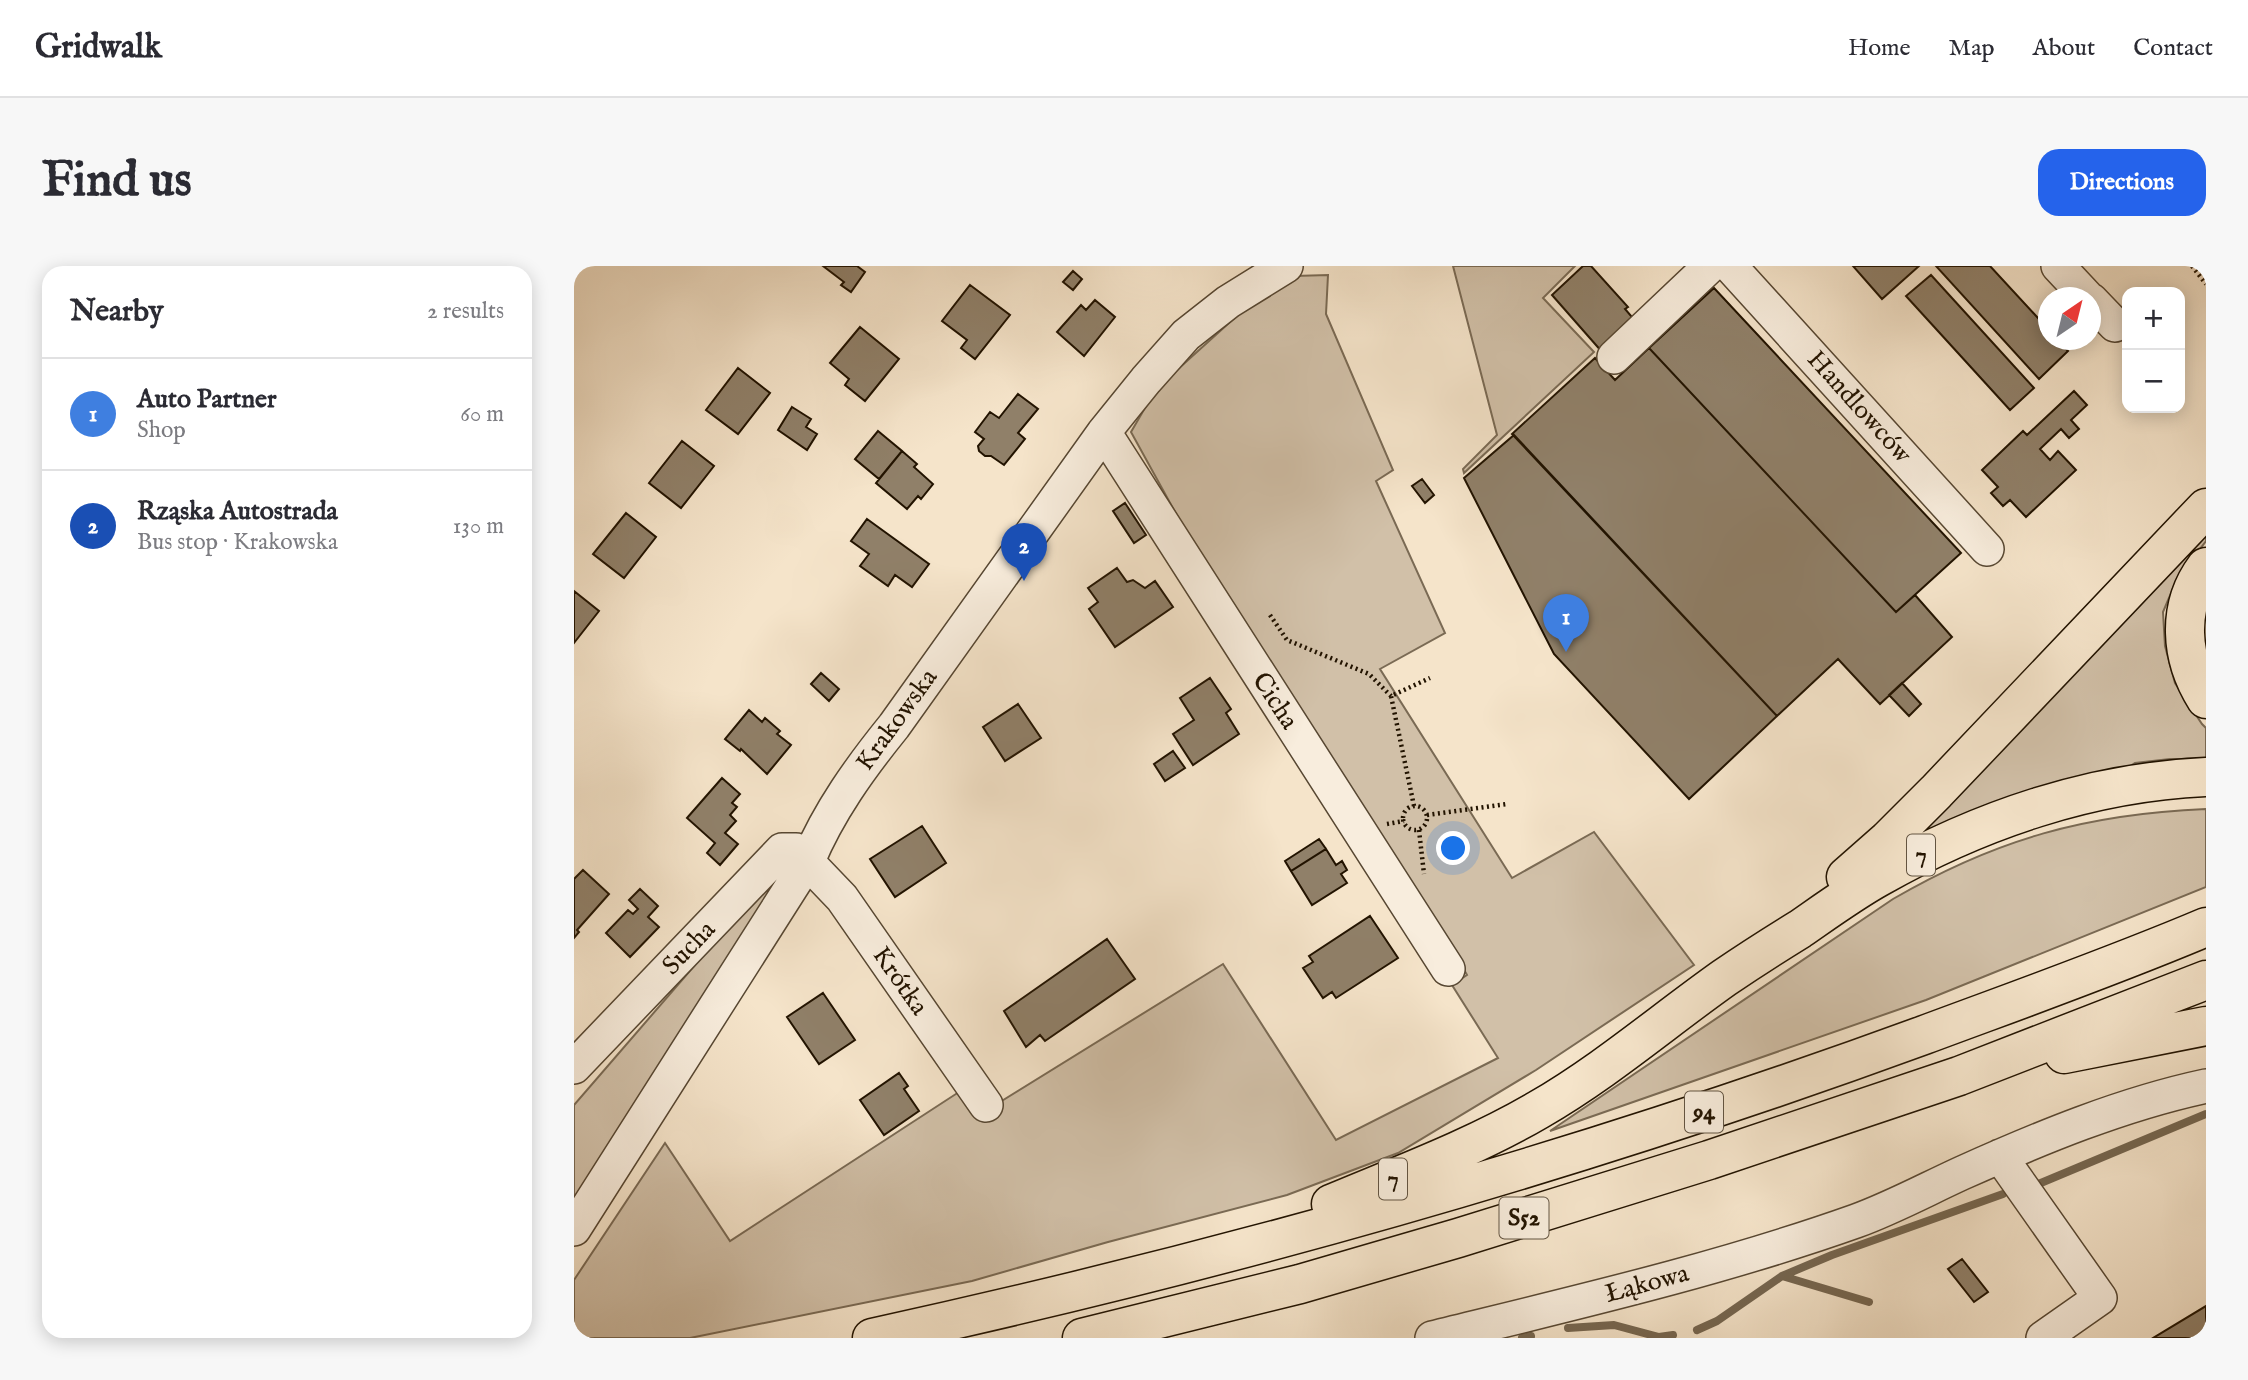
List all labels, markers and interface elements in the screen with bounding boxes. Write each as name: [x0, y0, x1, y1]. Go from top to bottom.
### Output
text: Gridwalk: [35, 27, 162, 69]
text: Home: [1848, 33, 1911, 64]
text: Map: [1949, 33, 1995, 64]
text: About: [2033, 33, 2095, 64]
text: Contact: [2133, 33, 2213, 64]
button: Directions: [2038, 149, 2206, 216]
text: Find us: [42, 151, 192, 213]
north arrow: [2038, 287, 2101, 350]
map controls: [2122, 287, 2185, 413]
button: +: [2122, 287, 2185, 350]
text: Nearby: [70, 293, 163, 331]
text: 2 results: [427, 297, 504, 326]
street label: Handlowców: [1800, 344, 1919, 471]
button: −: [2122, 350, 2185, 413]
text: Auto Partner: [137, 383, 277, 416]
text: 1: [89, 400, 97, 429]
text: 60 m: [460, 400, 504, 429]
text: Shop: [137, 416, 186, 445]
text: Rząska Autostrada: [137, 495, 338, 528]
text: 2: [88, 512, 98, 541]
text: 130 m: [453, 512, 504, 541]
pin: 2: [1001, 523, 1047, 581]
text: Bus stop · Krakowska: [137, 528, 338, 557]
pin: 1: [1543, 594, 1589, 652]
street label: Krakowska: [849, 662, 946, 778]
street label: Cicha: [1244, 666, 1306, 736]
your location: [1436, 831, 1470, 865]
road number: 7: [1907, 834, 1935, 876]
street label: Sucha: [655, 913, 723, 982]
street label: Krótka: [865, 940, 936, 1022]
road number: 94: [1685, 1092, 1723, 1132]
road number: 7: [1379, 1158, 1407, 1199]
road number: S52: [1500, 1198, 1548, 1238]
street label: Łąkowa: [1601, 1257, 1693, 1311]

